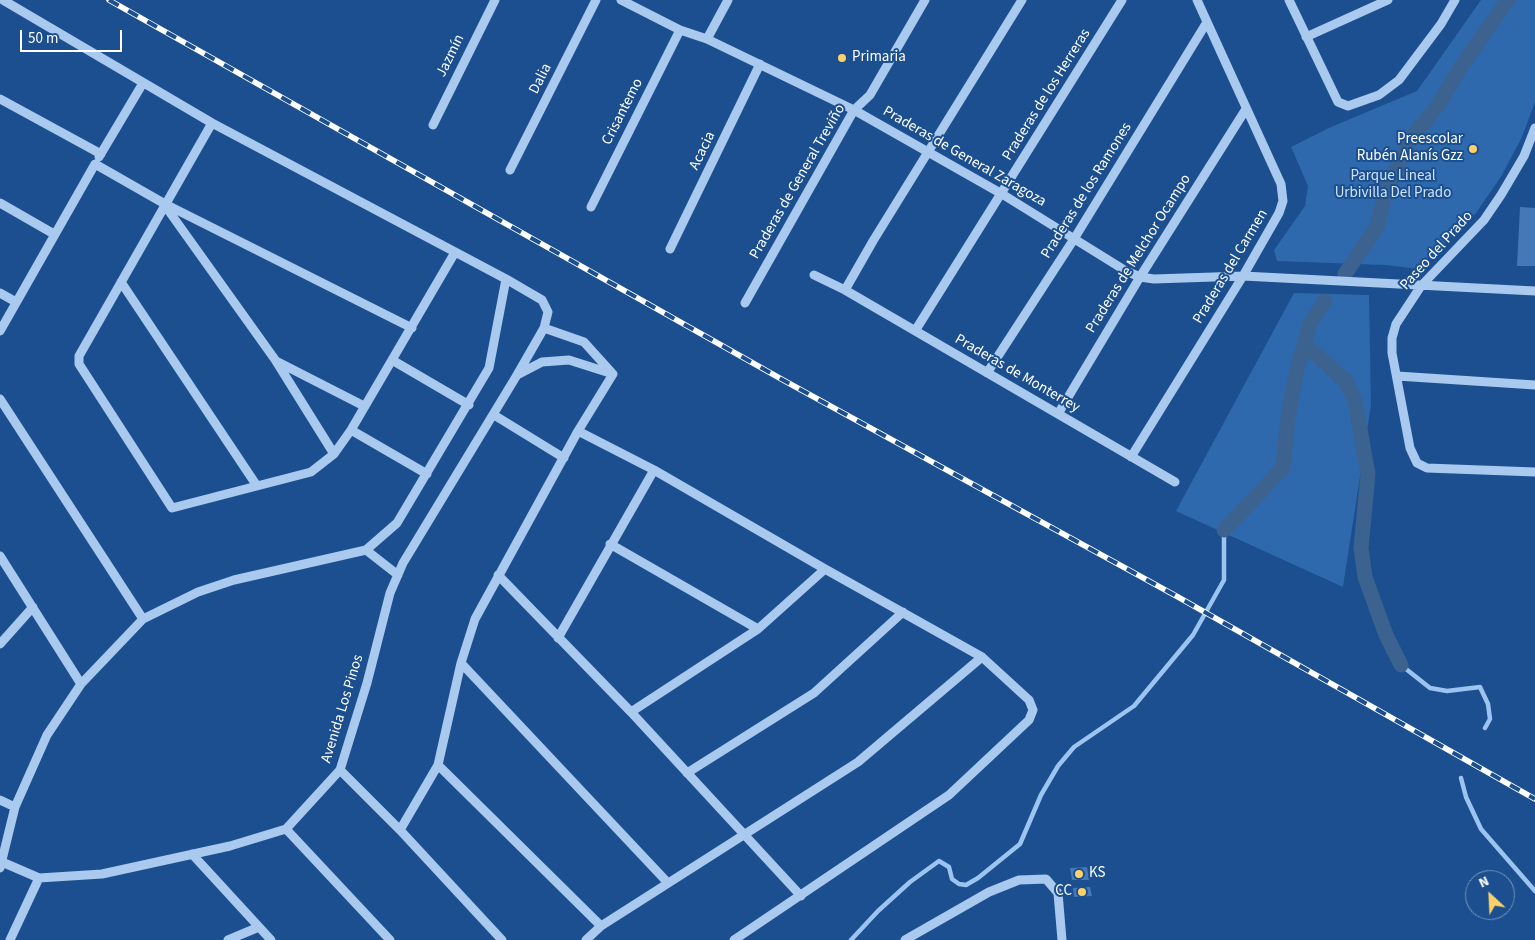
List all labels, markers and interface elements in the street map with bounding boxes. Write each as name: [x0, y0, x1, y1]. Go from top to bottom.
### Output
scale bar: [22, 20, 125, 52]
street label: Praderas de los Herreras: [999, 26, 1095, 164]
text: 50 m: [28, 28, 58, 49]
street label: Jazmín: [433, 32, 469, 80]
place label: Primaria: [852, 49, 906, 67]
marker: Primaria: [836, 52, 848, 64]
street label: Dalia: [526, 61, 556, 97]
street label: Crisantemo: [599, 76, 647, 148]
street label: Praderas de General Treviño: [746, 101, 850, 263]
street label: Praderas de General Zaragoza: [879, 103, 1049, 211]
street label: Praderas de los Ramones: [1038, 120, 1136, 262]
street label: Acacia: [686, 129, 720, 173]
place label: Preescolar Rubén Alanís Gzz: [1357, 131, 1463, 166]
marker: Preescolar Rubén Alanís Gzz: [1467, 143, 1479, 155]
park label: Parque Lineal Urbivilla Del Prado: [1335, 168, 1451, 203]
street label: Praderas de Melchor Ocampo: [1083, 171, 1195, 337]
street label: Praderas del Carmen: [1190, 206, 1272, 328]
street label: Paseo del Prado: [1397, 208, 1477, 294]
street label: Praderas de Monterrey: [951, 331, 1083, 417]
street label: Avenida Los Pinos: [318, 653, 368, 765]
place label: KS: [1089, 865, 1106, 883]
marker: KS: [1073, 868, 1085, 880]
north arrow: [1465, 870, 1515, 920]
text: N: [1476, 871, 1493, 893]
place label: CC: [1055, 883, 1072, 901]
marker: CC: [1076, 886, 1088, 898]

